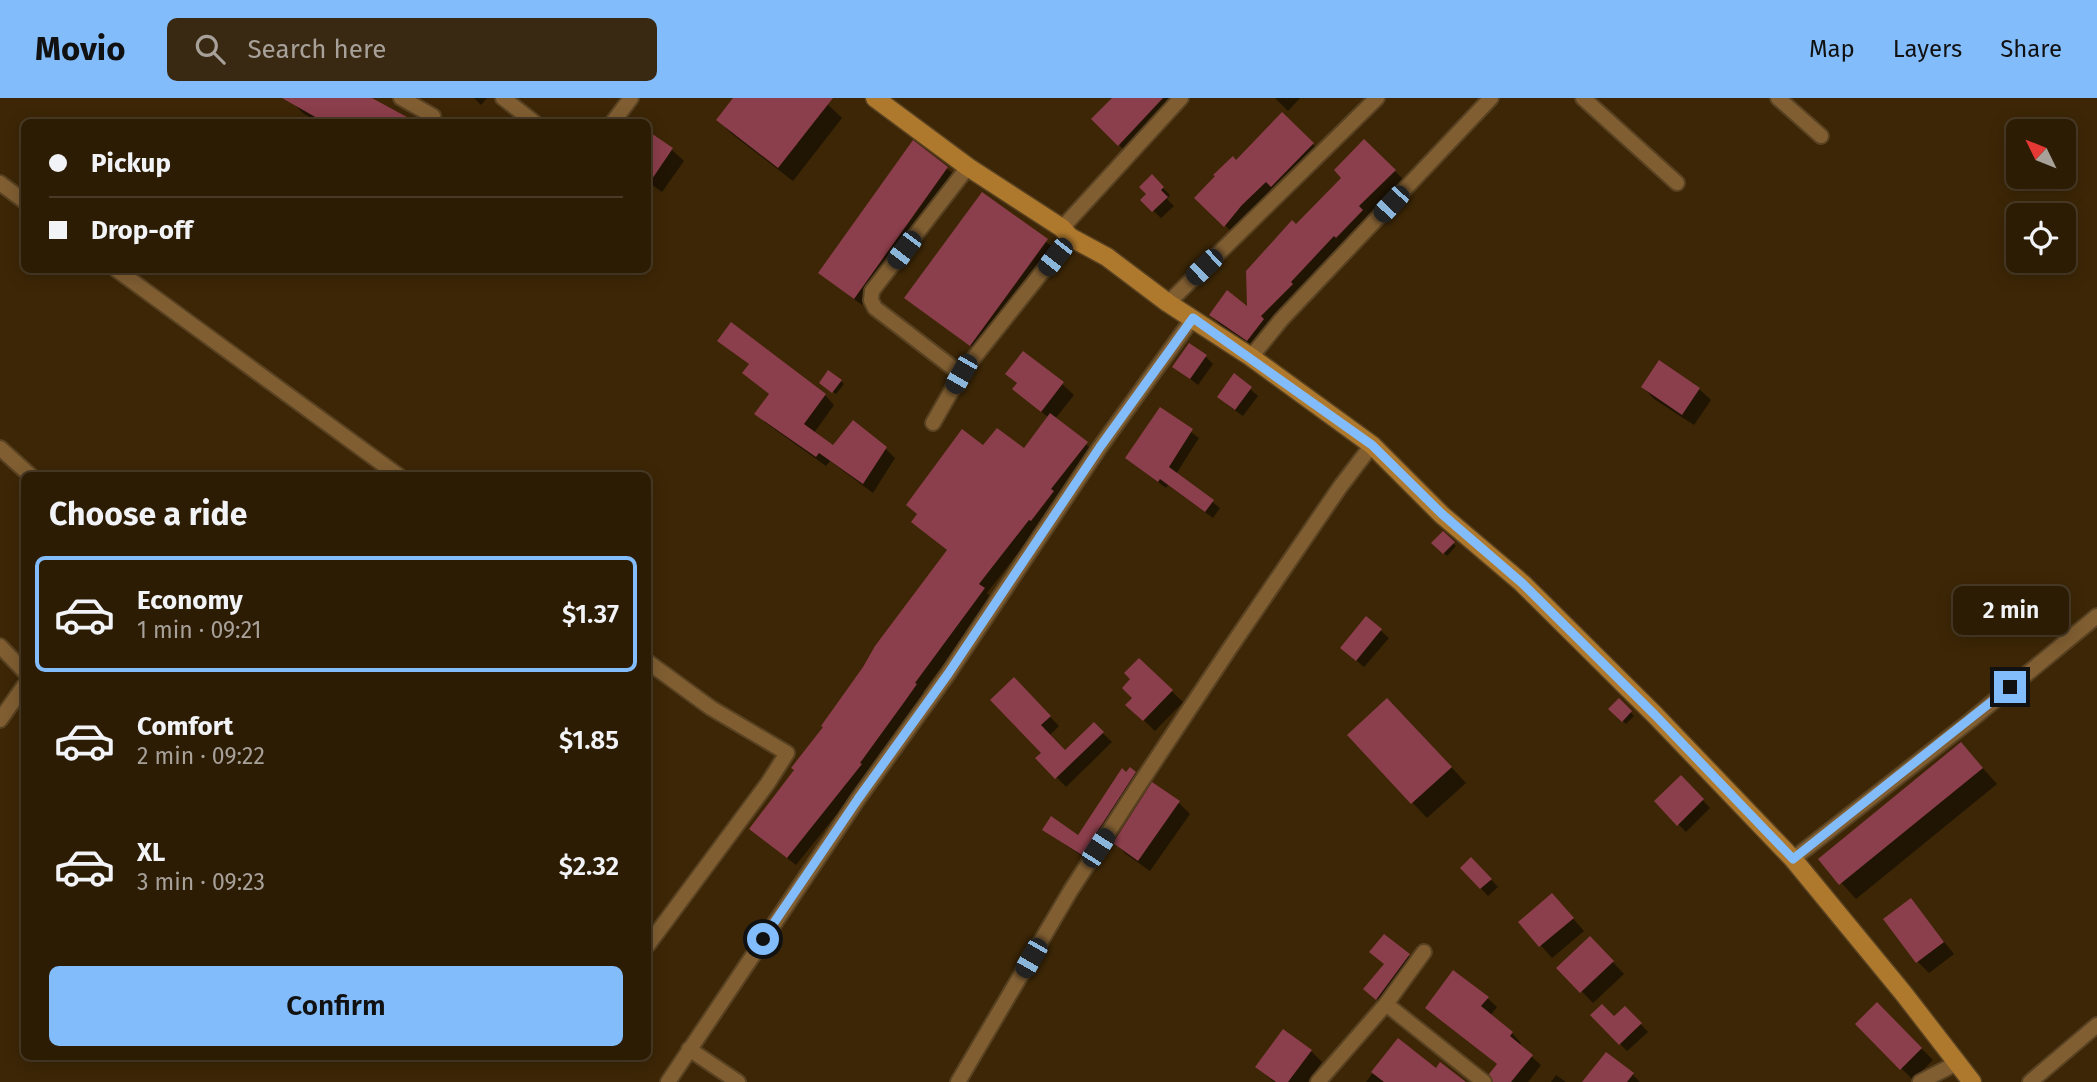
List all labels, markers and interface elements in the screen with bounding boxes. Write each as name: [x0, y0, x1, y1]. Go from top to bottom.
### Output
search box: [167, 18, 657, 81]
text: Movio: [35, 29, 125, 69]
icon: search: [191, 30, 229, 68]
text: Search here: [247, 34, 386, 65]
text: Map: [1809, 35, 1855, 63]
text: Layers: [1893, 35, 1962, 63]
text: Share: [2000, 35, 2062, 63]
north arrow: [2006, 119, 2076, 189]
map controls: [2006, 119, 2076, 273]
text: Pickup: [91, 148, 171, 179]
car: [1369, 181, 1414, 227]
button: locate: [2006, 203, 2076, 273]
text: Drop-off: [91, 215, 193, 246]
car: [883, 227, 926, 273]
car: [1034, 234, 1077, 280]
car: [1182, 245, 1227, 289]
car: [942, 351, 981, 397]
text: Choose a ride: [49, 495, 247, 533]
icon: car: [53, 583, 116, 646]
text: Economy: [137, 585, 243, 616]
callout: 2 min: [1952, 586, 2068, 634]
text: 2 min: [1983, 596, 2039, 624]
text: $1.37: [562, 599, 619, 630]
text: 1 min · 09:21: [137, 616, 261, 644]
route end: [1994, 671, 2026, 703]
icon: car: [53, 709, 116, 772]
text: Comfort: [137, 711, 233, 742]
text: $1.85: [559, 725, 619, 756]
text: 2 min · 09:22: [137, 742, 265, 770]
car: [1078, 825, 1119, 871]
icon: car: [53, 835, 116, 898]
text: XL: [137, 837, 165, 868]
text: $2.32: [559, 851, 619, 882]
text: 3 min · 09:23: [137, 868, 265, 896]
route start: [747, 923, 779, 955]
car: [1012, 935, 1051, 981]
button: Confirm: [49, 966, 623, 1046]

